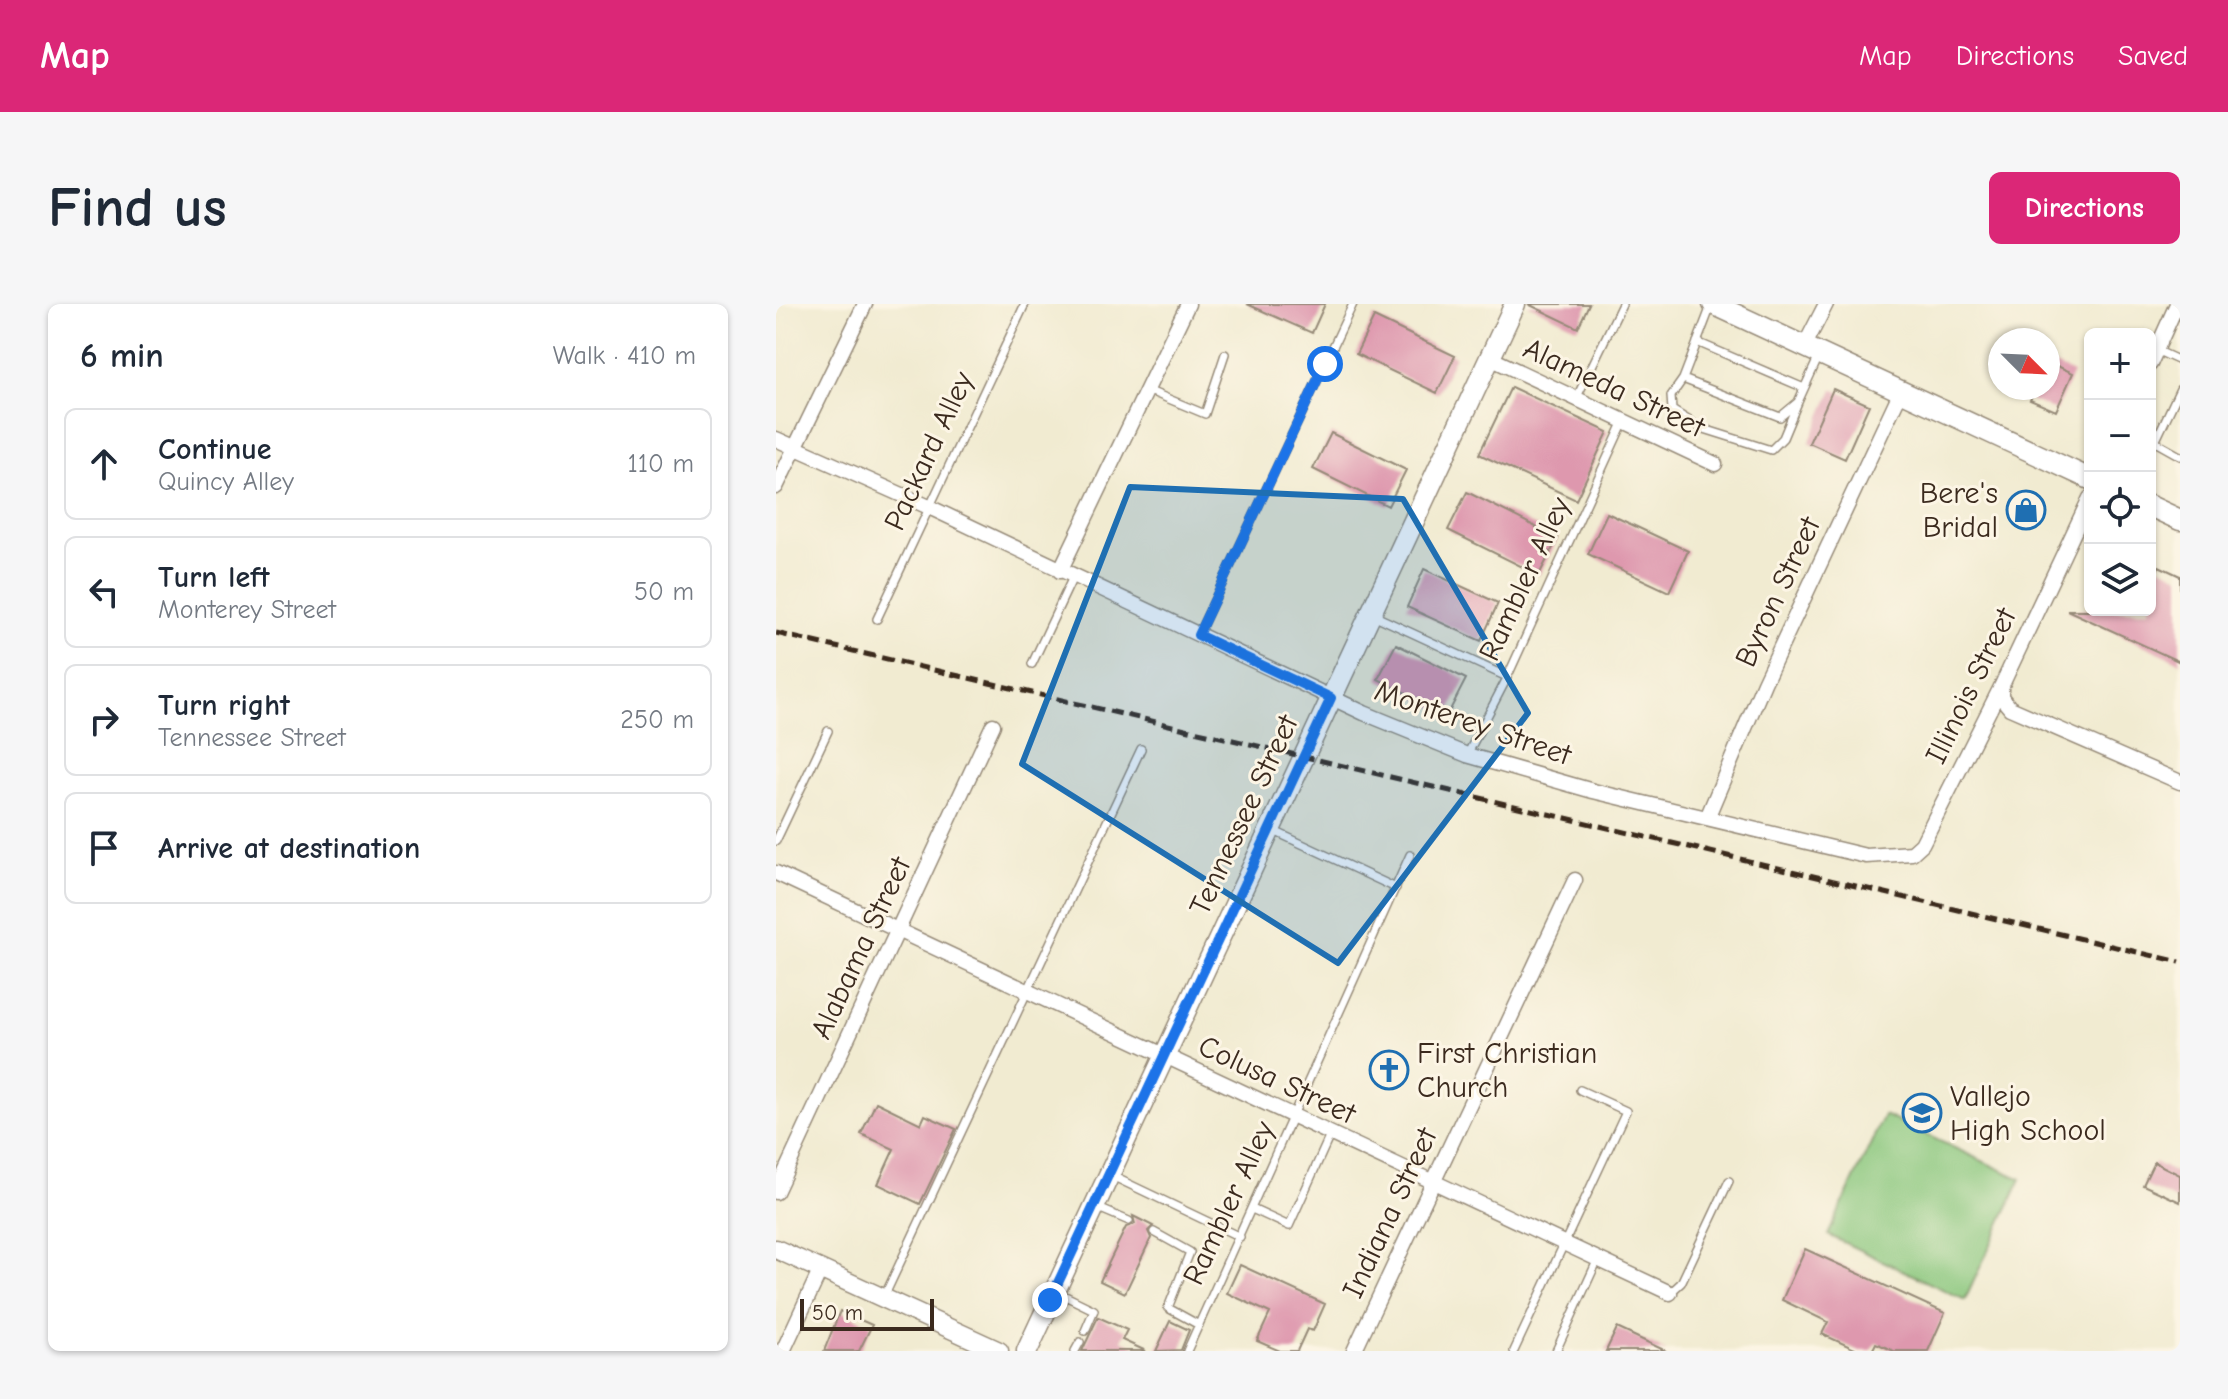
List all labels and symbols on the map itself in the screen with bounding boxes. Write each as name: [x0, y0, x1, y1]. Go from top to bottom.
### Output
north arrow: [1988, 328, 2060, 400]
street label: Alameda Street: [1518, 331, 1711, 446]
route start: [1307, 346, 1343, 382]
street label: Packard Alley: [877, 366, 981, 536]
place label: Bere's Bridal: [1920, 476, 1998, 545]
shop icon: Bere's Bridal: [2005, 489, 2047, 531]
street label: Rambler Alley: [1472, 491, 1578, 666]
street label: Byron Street: [1728, 510, 1828, 672]
street label: Illinois Street: [1918, 601, 2024, 769]
street label: Monterey Street: [1370, 673, 1577, 773]
street label: Tennessee Street: [1182, 708, 1306, 921]
street label: Alabama Street: [804, 850, 919, 1044]
street label: Colusa Street: [1193, 1028, 1362, 1132]
place label: First Christian Church: [1417, 1036, 1597, 1105]
church icon: First Christian Church: [1368, 1049, 1410, 1091]
place label: Vallejo High School: [1950, 1079, 2106, 1148]
school or university icon: Vallejo High School: [1901, 1092, 1943, 1134]
street label: Rambler Alley: [1176, 1115, 1282, 1290]
street label: Indiana Street: [1335, 1121, 1445, 1304]
route end: [1032, 1282, 1068, 1318]
scale bar: [800, 1295, 934, 1331]

